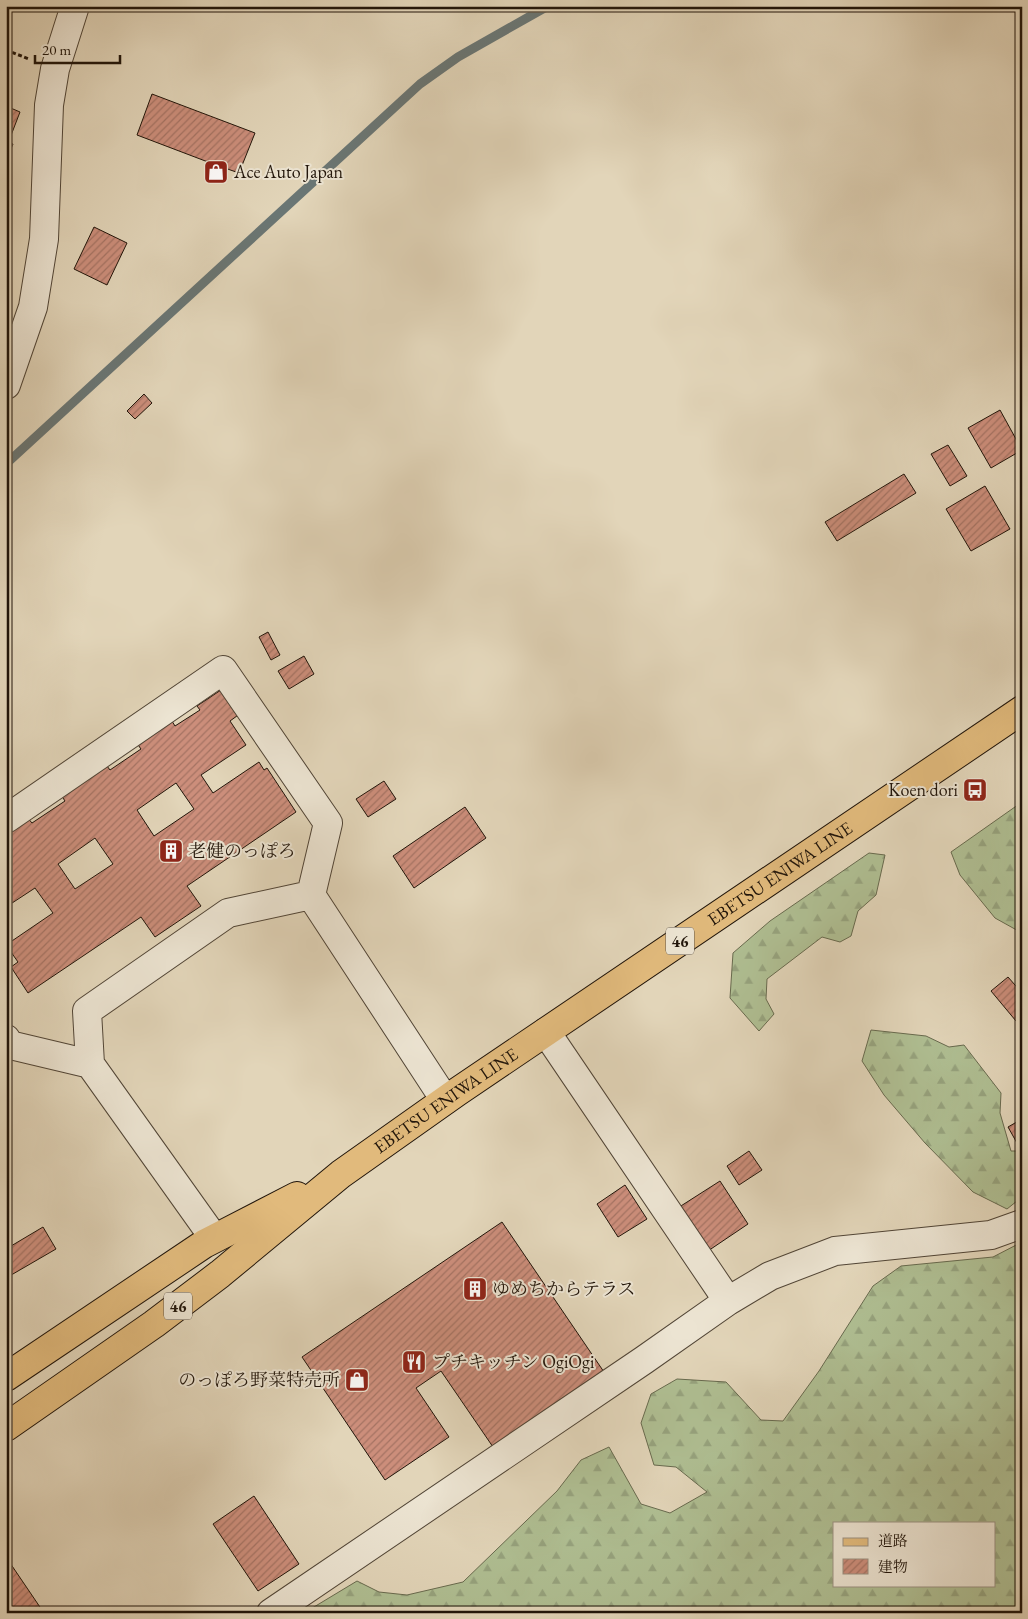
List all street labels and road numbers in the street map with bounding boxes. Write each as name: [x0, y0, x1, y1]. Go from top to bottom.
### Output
street label: EBETSU ENIWA LINE: [703, 816, 857, 930]
road number: 46: [666, 928, 694, 954]
street label: EBETSU ENIWA LINE: [369, 1042, 522, 1158]
road number: 46: [164, 1292, 192, 1320]

